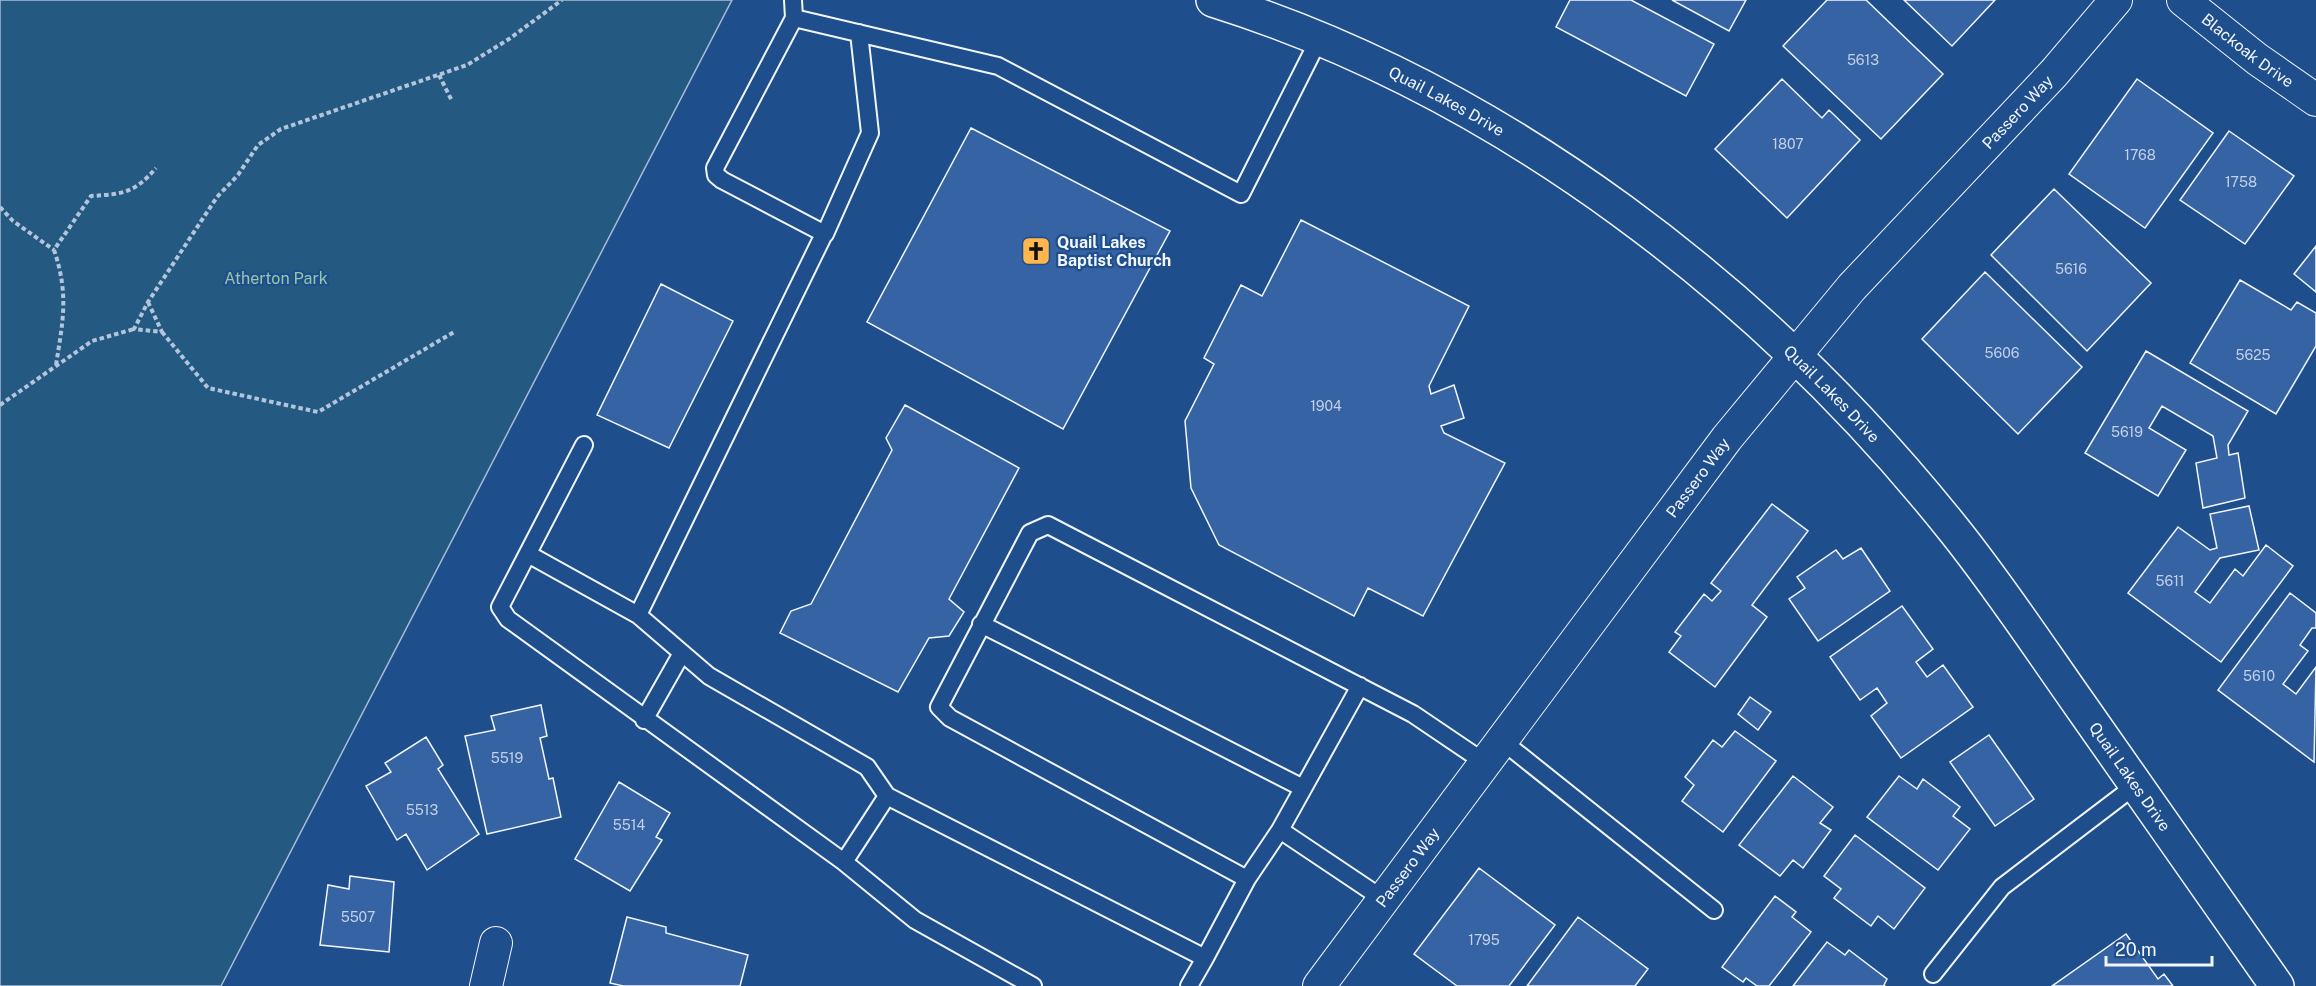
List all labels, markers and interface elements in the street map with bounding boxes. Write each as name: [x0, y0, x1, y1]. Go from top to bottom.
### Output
street label: Blackoak Drive: [2198, 10, 2297, 92]
house number: 5613: [1847, 52, 1879, 68]
street label: Quail Lakes Drive: [1386, 62, 1508, 140]
street label: Passero Way: [1978, 71, 2057, 153]
house number: 1807: [1772, 136, 1804, 152]
house number: 1768: [2124, 147, 2156, 163]
house number: 1758: [2225, 174, 2257, 190]
place label: Quail Lakes Baptist Church: [1057, 233, 1171, 270]
church icon: Quail Lakes Baptist Church: [1020, 235, 1052, 267]
house number: 5616: [2055, 261, 2087, 277]
park label: Atherton Park: [224, 269, 328, 288]
street label: Quail Lakes Drive: [1780, 342, 1884, 447]
house number: 5606: [1985, 345, 2020, 361]
house number: 5625: [2236, 347, 2271, 363]
house number: 1904: [1310, 398, 1342, 414]
house number: 5619: [2111, 424, 2143, 440]
street label: Passero Way: [1662, 434, 1734, 521]
house number: 5611: [2155, 573, 2185, 589]
house number: 5610: [2243, 668, 2275, 684]
street label: Quail Lakes Drive: [2085, 719, 2174, 835]
house number: 5519: [491, 750, 523, 766]
house number: 5513: [406, 802, 438, 818]
house number: 5514: [613, 817, 645, 833]
street label: Passero Way: [1372, 824, 1444, 911]
house number: 5507: [341, 909, 375, 925]
scale bar: [2106, 929, 2212, 967]
house number: 1795: [1468, 932, 1500, 948]
text: 20 m: [2115, 939, 2157, 960]

